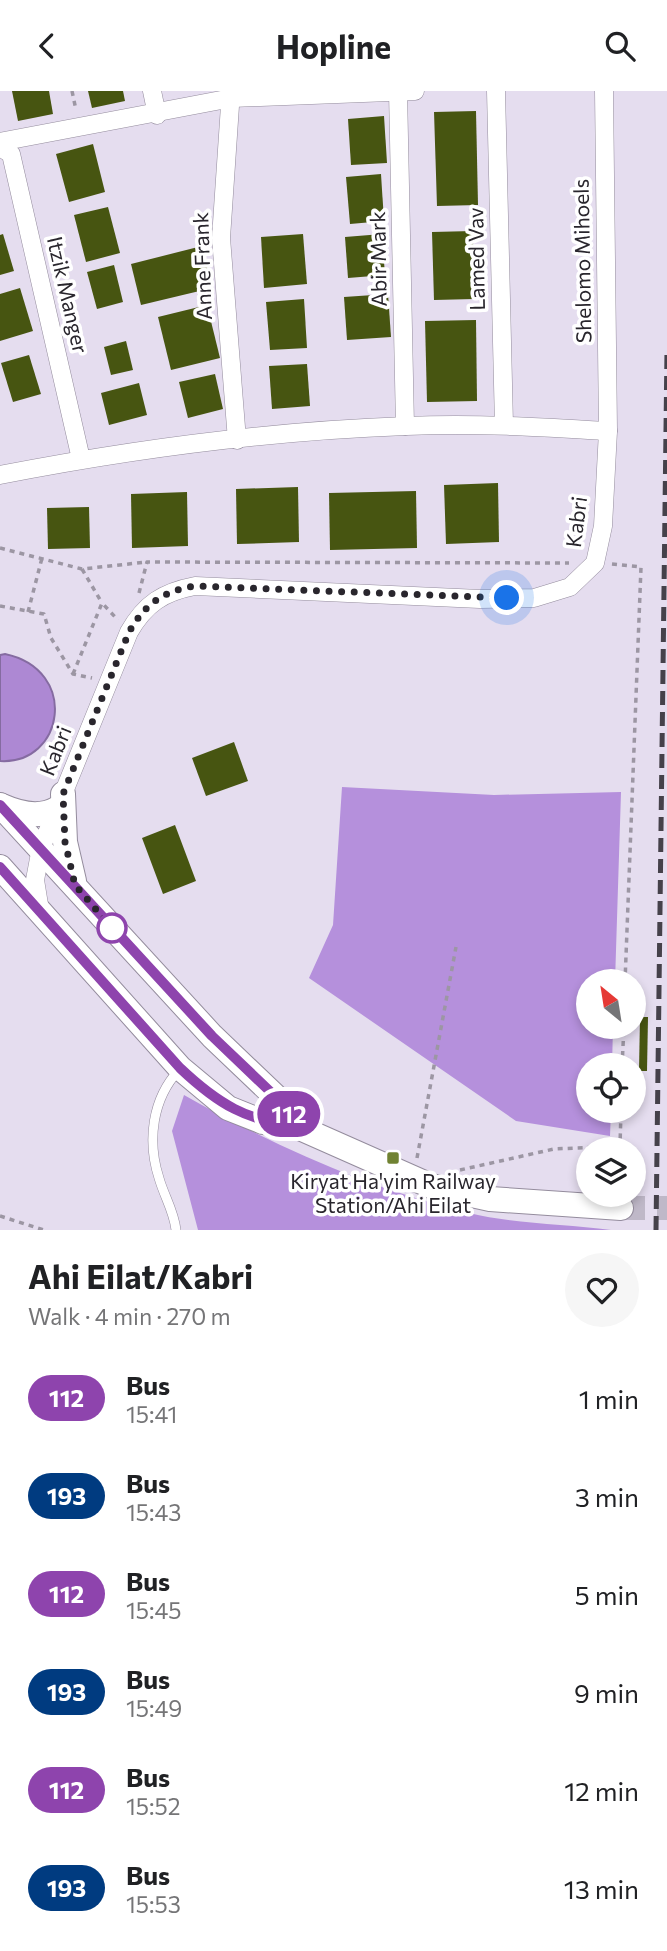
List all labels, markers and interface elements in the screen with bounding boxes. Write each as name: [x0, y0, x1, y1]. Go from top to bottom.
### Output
text: Hopline: [276, 26, 391, 66]
icon: back: [28, 27, 66, 65]
icon: search: [601, 27, 639, 65]
street label: Shelomo Mihoels: [568, 179, 595, 343]
street label: Lamed Vav: [462, 207, 489, 311]
street label: Abir Mark: [364, 211, 391, 307]
street label: Anne Frank: [187, 212, 216, 320]
street label: Itzik Manger: [43, 234, 94, 356]
street label: Kabri: [560, 495, 591, 549]
your location: [489, 580, 524, 615]
street label: Kabri: [33, 722, 76, 779]
unlabelled marker: [97, 913, 127, 943]
north arrow: [576, 969, 646, 1039]
map controls: [576, 969, 646, 1207]
button: locate: [576, 1053, 646, 1123]
line badge: 112: [249, 1091, 329, 1137]
text: 112: [271, 1099, 307, 1128]
button: layers: [576, 1137, 646, 1207]
marker: Kiryat Ha'yim Railway Station/Ahi Eilat: [385, 1150, 401, 1166]
place label: Kiryat Ha'yim Railway Station/Ahi Eilat: [290, 1168, 496, 1217]
button: heart: [565, 1253, 639, 1327]
text: Ahi Eilat/Kabri: [28, 1255, 253, 1296]
text: Walk · 4 min · 270 m: [28, 1302, 231, 1330]
text: Bus: [126, 1369, 170, 1400]
text: 112: [49, 1383, 84, 1412]
text: 1 min: [579, 1383, 639, 1414]
text: 15:41: [126, 1400, 177, 1428]
text: Bus: [126, 1467, 170, 1498]
text: 193: [47, 1481, 86, 1510]
text: 3 min: [575, 1481, 639, 1512]
text: 15:43: [126, 1498, 181, 1526]
text: Bus: [126, 1565, 170, 1596]
text: 112: [49, 1579, 84, 1608]
text: 5 min: [575, 1579, 639, 1610]
text: 15:45: [126, 1596, 182, 1624]
text: Bus: [126, 1663, 170, 1694]
text: 193: [47, 1677, 86, 1706]
text: 9 min: [574, 1677, 639, 1708]
text: 15:49: [126, 1694, 182, 1722]
text: Bus: [126, 1761, 170, 1792]
text: 112: [49, 1775, 84, 1804]
text: 12 min: [564, 1775, 639, 1806]
text: 15:52: [126, 1792, 180, 1820]
text: Bus: [126, 1859, 170, 1890]
text: 193: [47, 1873, 86, 1902]
text: 13 min: [564, 1873, 639, 1904]
text: 15:53: [126, 1890, 181, 1918]

